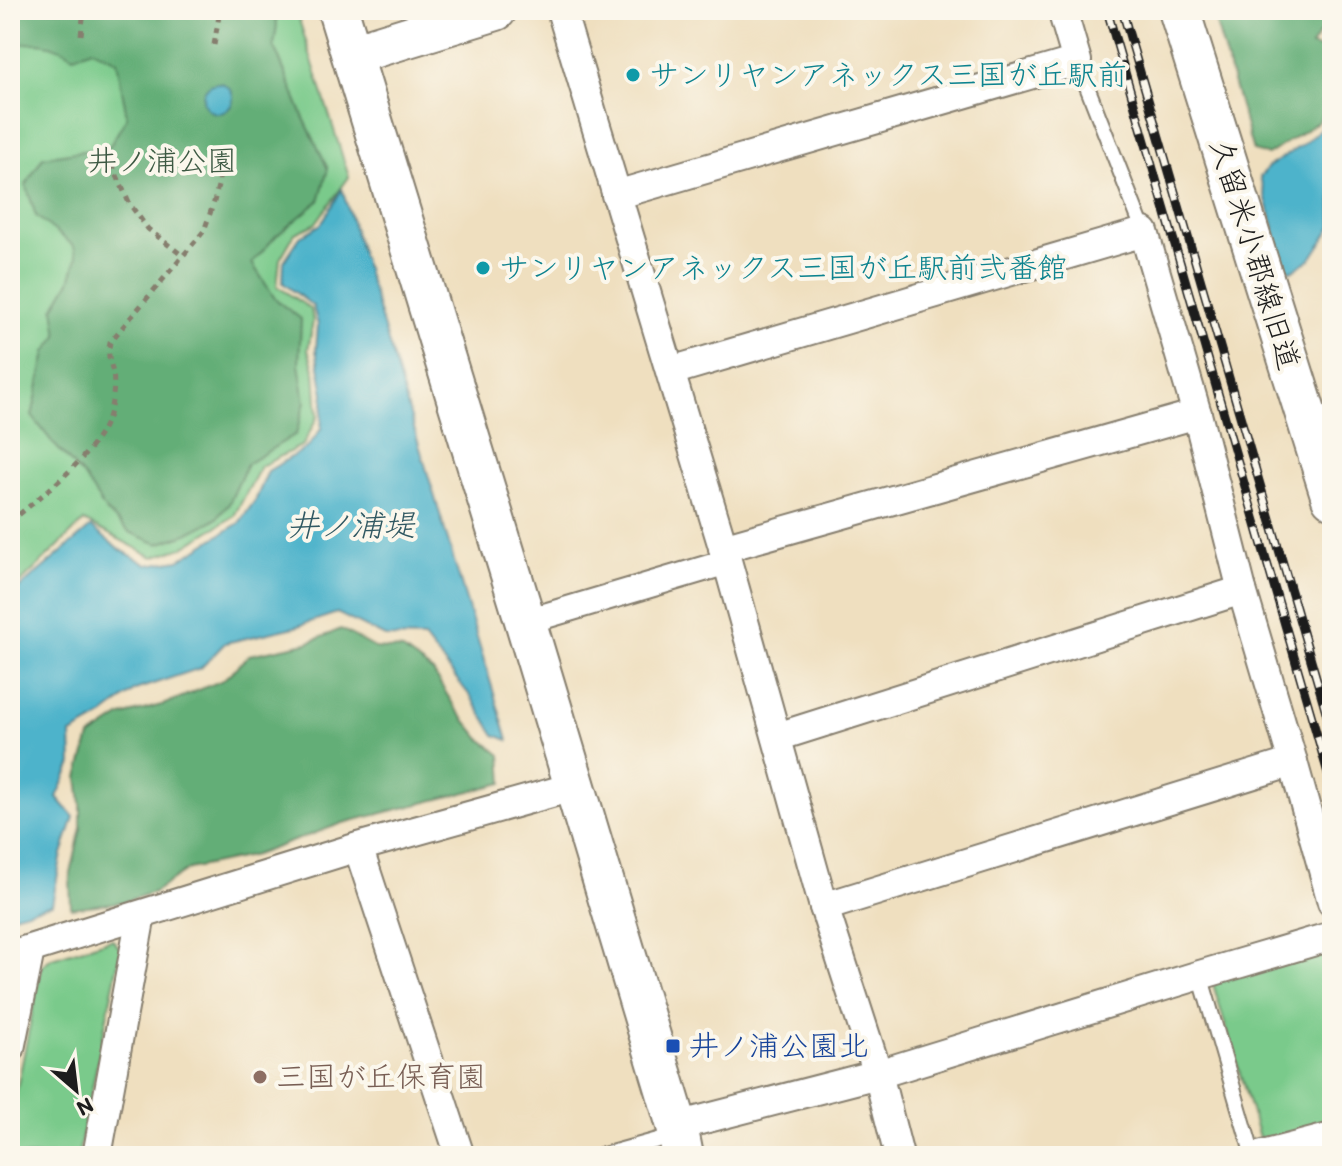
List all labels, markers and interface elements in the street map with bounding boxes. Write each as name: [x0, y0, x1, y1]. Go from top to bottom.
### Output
place label: サンリヤンアネックス三国が丘駅前: [649, 56, 1127, 93]
marker: サンリヤンアネックス三国が丘駅前: [624, 66, 642, 84]
street label: 久留米小郡線旧道: [1203, 134, 1308, 374]
park label: 井ノ浦公園: [87, 142, 237, 179]
place label: サンリヤンアネックス三国が丘駅前弐番館: [499, 249, 1067, 286]
marker: サンリヤンアネックス三国が丘駅前弐番館: [474, 259, 492, 277]
water label: 井ノ浦堤: [287, 506, 416, 544]
place label: 井ノ浦公園北: [689, 1027, 869, 1064]
marker: 井ノ浦公園北: [664, 1037, 682, 1055]
north arrow: [36, 1050, 116, 1130]
place label: 三国が丘保育園: [276, 1058, 486, 1095]
marker: 三国が丘保育園: [251, 1068, 269, 1086]
text: N: [72, 1092, 98, 1123]

